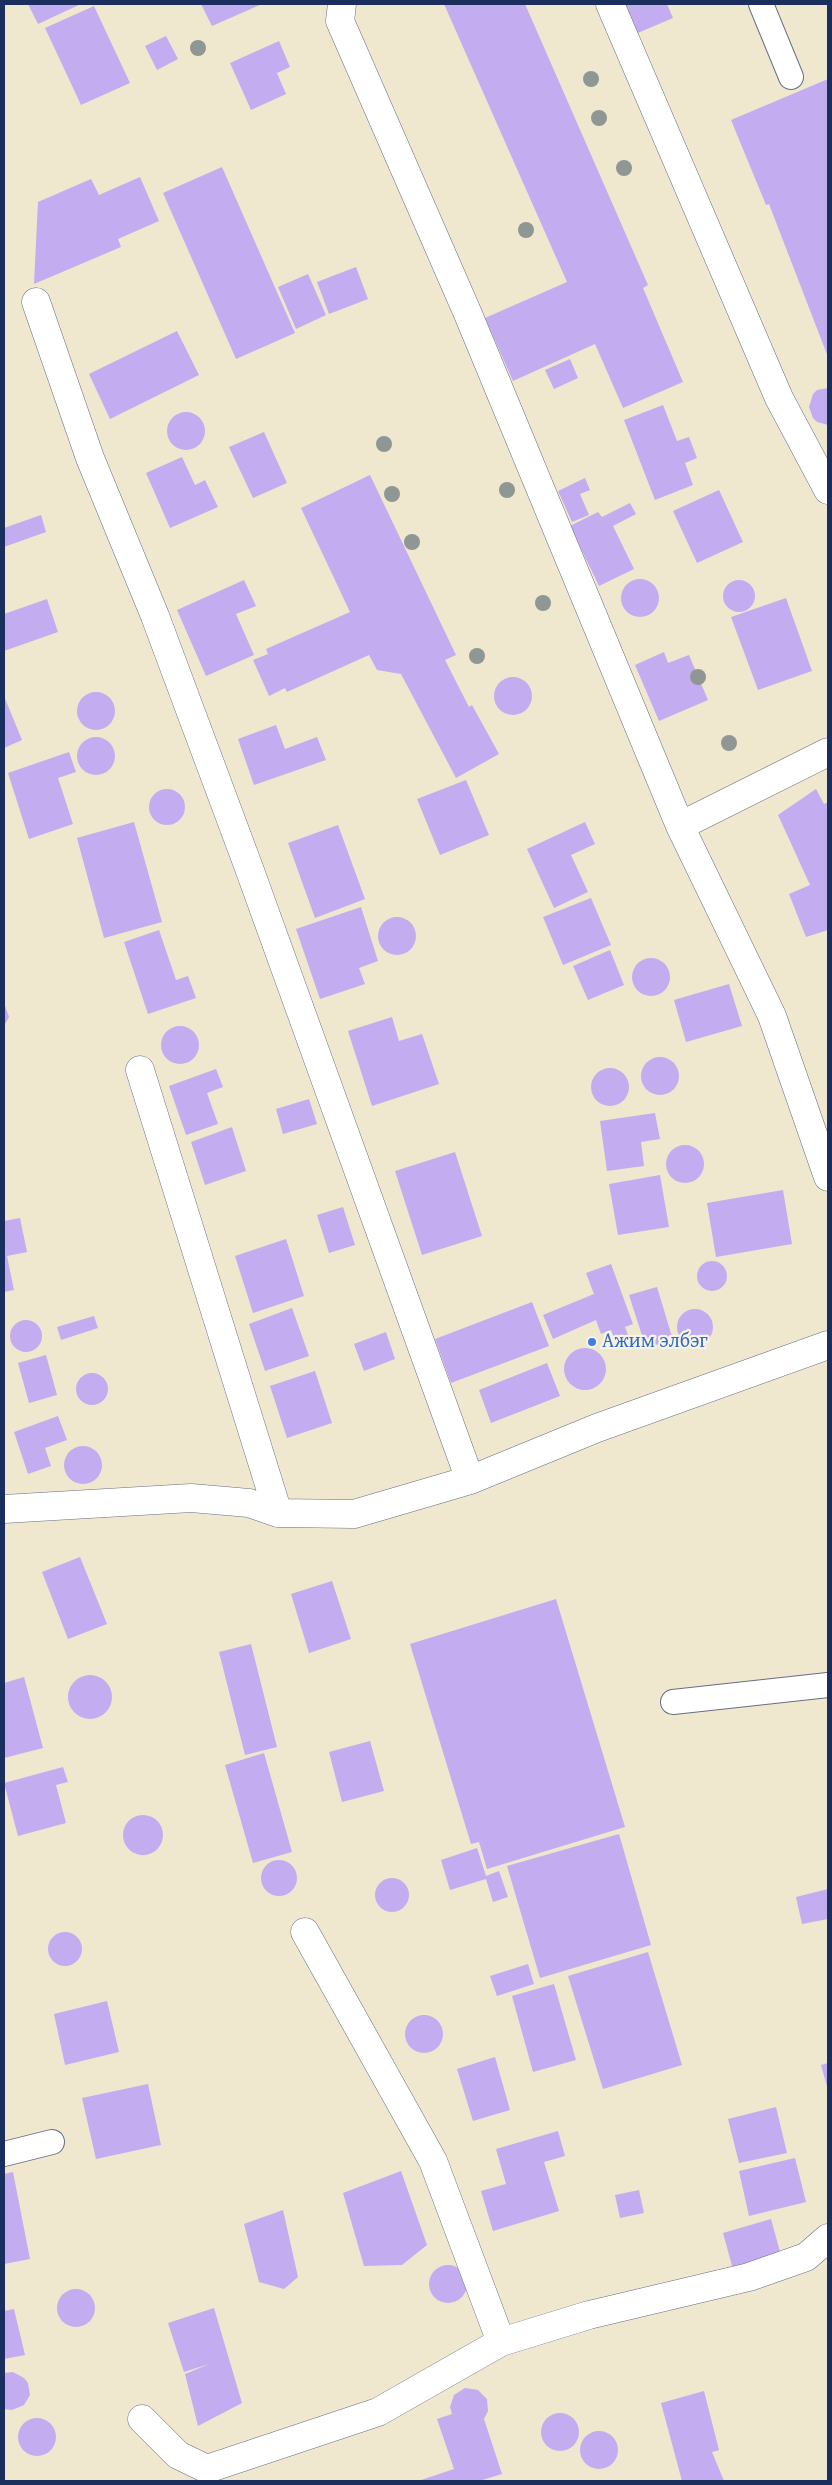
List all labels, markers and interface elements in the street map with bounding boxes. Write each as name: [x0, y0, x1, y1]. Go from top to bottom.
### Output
place label: Ажим элбэг: [602, 1330, 708, 1354]
marker: Ажим элбэг: [586, 1336, 598, 1348]

